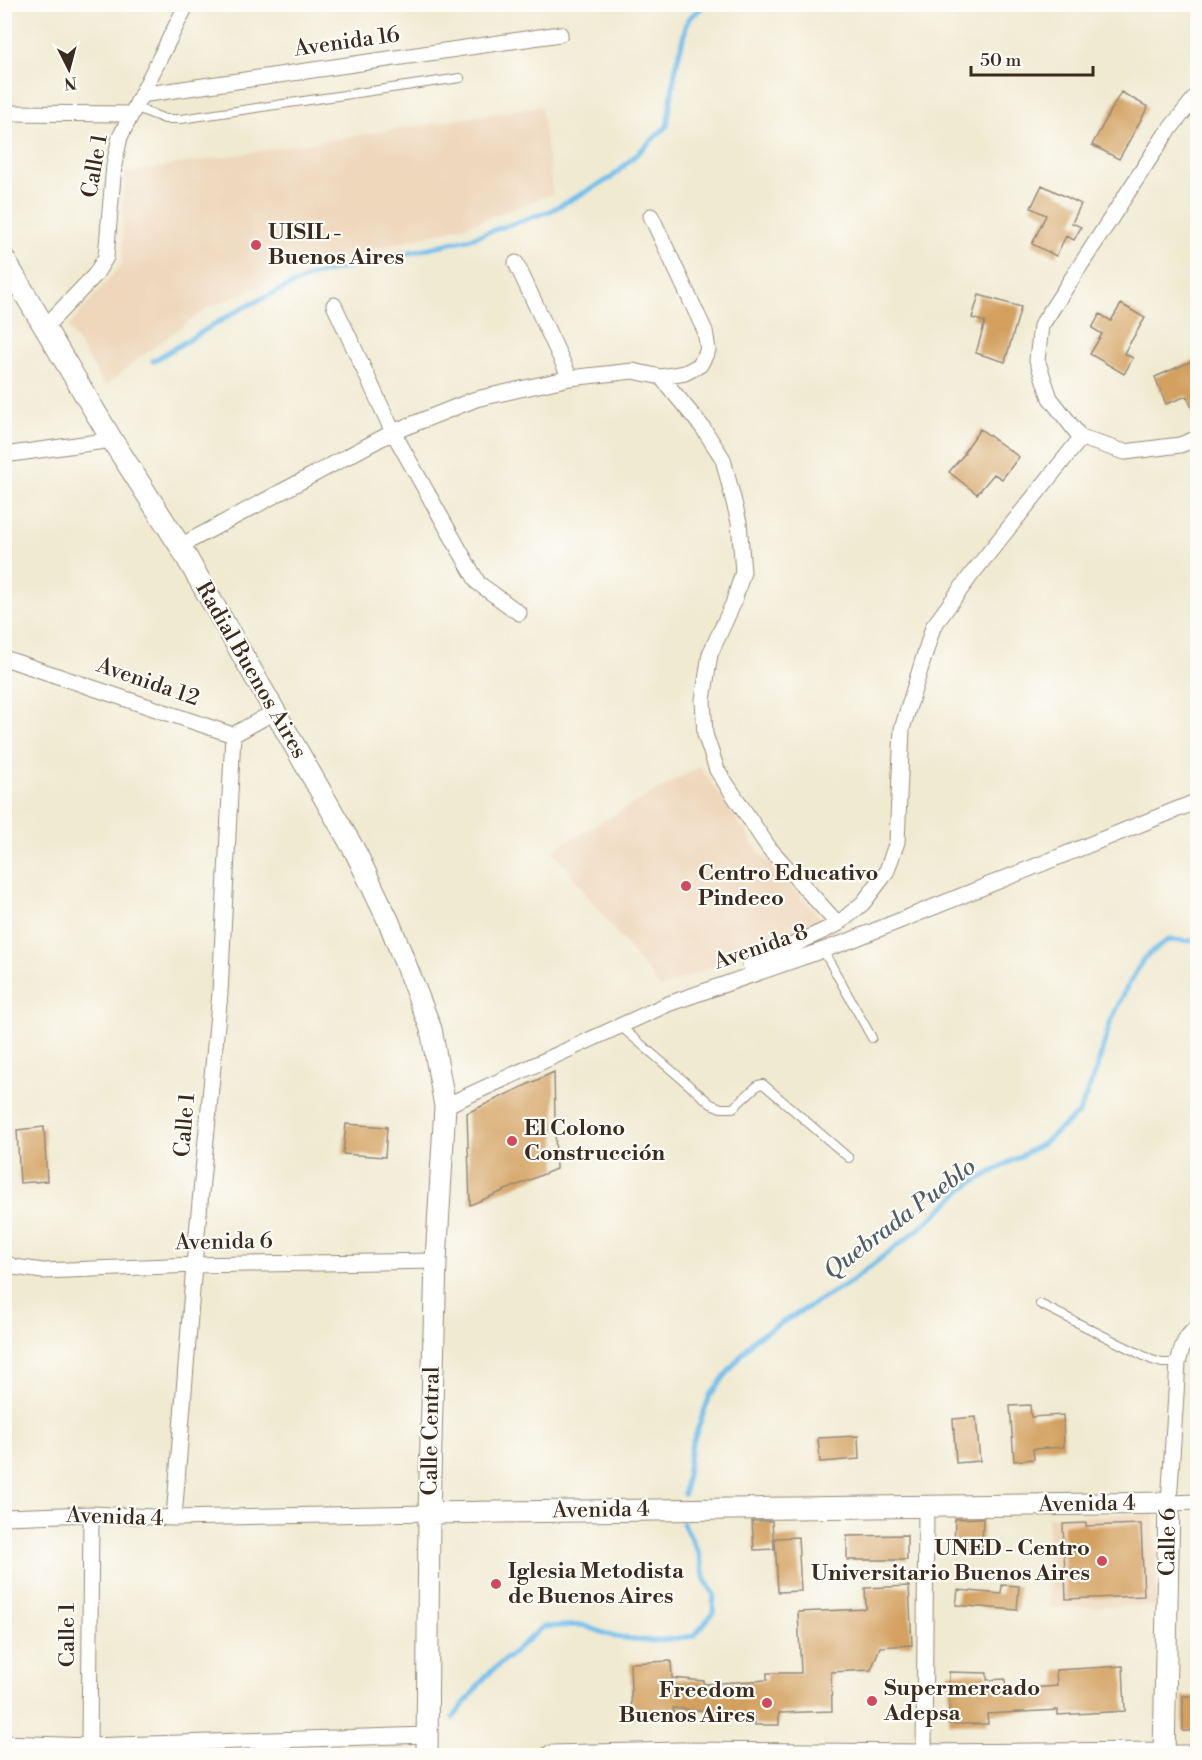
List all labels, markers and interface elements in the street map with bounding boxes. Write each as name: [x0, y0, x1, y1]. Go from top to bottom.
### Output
street label: Avenida 16: [291, 21, 402, 63]
north arrow: [39, 39, 99, 99]
scale bar: [971, 39, 1092, 77]
text: 50 m: [980, 49, 1022, 72]
text: N: [63, 72, 78, 94]
street label: Calle 1: [76, 131, 114, 200]
place label: UISIL - Buenos Aires: [268, 219, 404, 271]
marker: UISIL - Buenos Aires: [249, 238, 263, 252]
street label: Radial Buenos Aires: [189, 577, 313, 763]
street label: Avenida 12: [92, 652, 203, 712]
place label: Centro Educativo Pindeco: [698, 860, 879, 912]
marker: Centro Educativo Pindeco: [679, 879, 693, 893]
street label: Avenida 8: [709, 918, 812, 976]
street label: Calle 1: [169, 1091, 201, 1158]
place label: El Colono Construcción: [524, 1115, 666, 1167]
marker: El Colono Construcción: [505, 1134, 519, 1148]
water label: Quebrada Pueblo: [818, 1152, 982, 1286]
street label: Avenida 6: [174, 1228, 273, 1256]
street label: Calle Central: [416, 1366, 446, 1496]
street label: Avenida 4: [1037, 1490, 1136, 1518]
street label: Avenida 4: [551, 1496, 650, 1524]
street label: Avenida 4: [65, 1502, 164, 1532]
street label: Calle 6: [1154, 1508, 1182, 1576]
place label: UNED - Centro Universitario Buenos Aires: [811, 1535, 1090, 1587]
marker: UNED - Centro Universitario Buenos Aires: [1095, 1554, 1109, 1568]
place label: Iglesia Metodista de Buenos Aires: [508, 1558, 685, 1610]
marker: Iglesia Metodista de Buenos Aires: [489, 1577, 503, 1591]
street label: Calle 1: [54, 1602, 81, 1667]
place label: Supermercado Adepsa: [883, 1675, 1040, 1727]
place label: Freedom Buenos Aires: [619, 1677, 755, 1729]
marker: Supermercado Adepsa: [865, 1694, 879, 1708]
marker: Freedom Buenos Aires: [760, 1696, 774, 1710]

